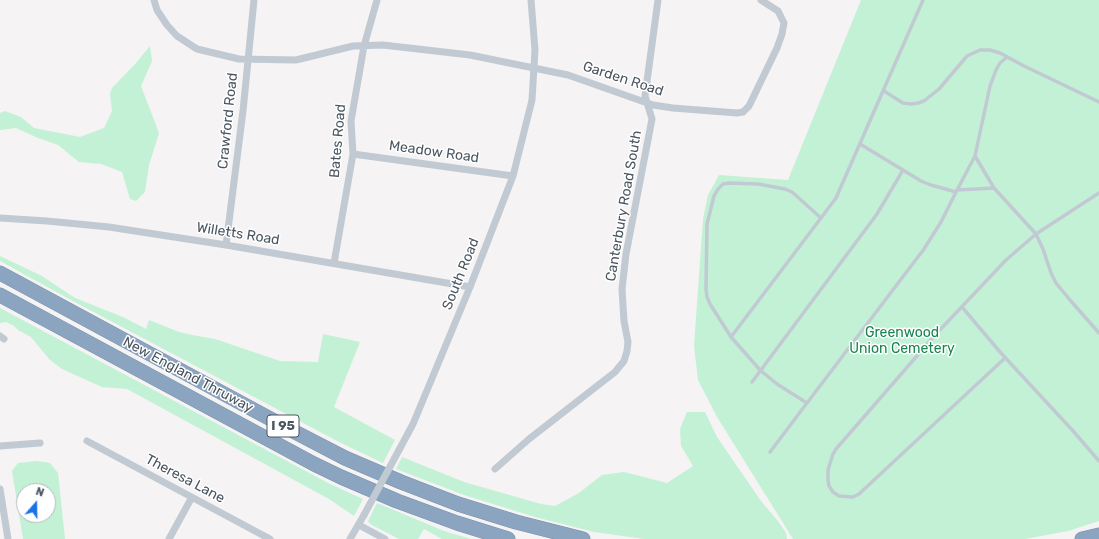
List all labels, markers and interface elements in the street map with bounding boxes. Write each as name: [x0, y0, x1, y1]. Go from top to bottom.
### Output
street label: Garden Road: [581, 58, 665, 100]
street label: Crawford Road: [215, 72, 241, 170]
street label: Bates Road: [326, 103, 350, 179]
street label: Canterbury Road South: [602, 129, 646, 283]
street label: Meadow Road: [388, 137, 480, 167]
street label: Willetts Road: [195, 219, 281, 249]
street label: South Road: [439, 236, 483, 312]
park label: Greenwood Union Cemetery: [849, 325, 955, 358]
street label: New England Thruway: [120, 334, 256, 416]
road number: I 95: [267, 415, 299, 437]
street label: Theresa Lane: [142, 451, 228, 507]
north arrow: [16, 483, 56, 523]
text: N: [34, 485, 46, 500]

